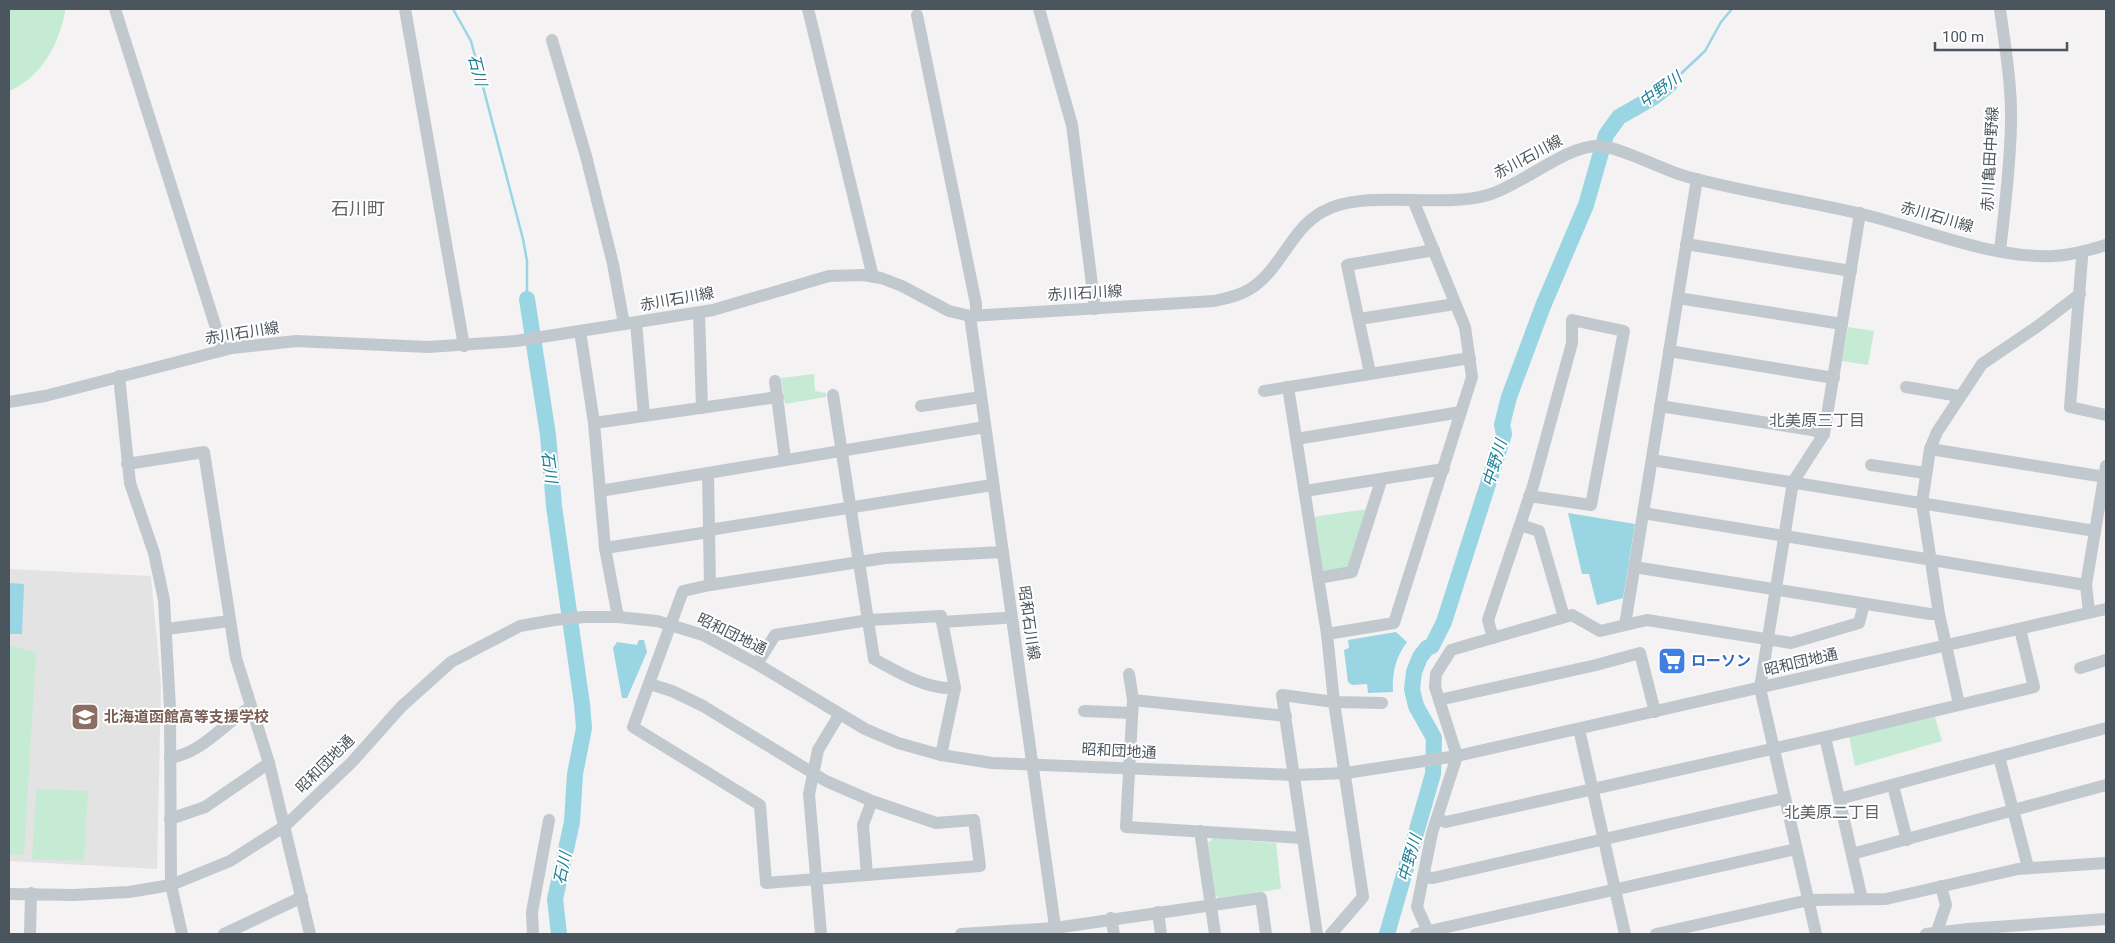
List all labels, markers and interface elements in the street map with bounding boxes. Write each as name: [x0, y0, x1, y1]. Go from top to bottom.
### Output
scale bar: [1935, 20, 2068, 52]
text: 100 m: [1942, 28, 1984, 46]
water label: 石川: [464, 52, 491, 90]
water label: 中野川: [1635, 66, 1687, 111]
street label: 赤川亀田中野線: [1978, 106, 2002, 212]
street label: 赤川石川線: [1491, 131, 1565, 183]
district label: 石川町: [331, 198, 385, 219]
street label: 赤川石川線: [1898, 198, 1976, 236]
street label: 赤川石川線: [1047, 282, 1123, 304]
street label: 赤川石川線: [638, 284, 716, 314]
street label: 赤川石川線: [204, 318, 280, 348]
district label: 北美原三丁目: [1769, 411, 1865, 430]
water label: 中野川: [1478, 436, 1511, 489]
water label: 石川: [538, 450, 561, 486]
street label: 昭和石川線: [1015, 585, 1043, 661]
street label: 昭和団地通: [694, 609, 770, 659]
street label: 昭和団地通: [1762, 645, 1840, 679]
supermarket icon: ローソン: [1657, 646, 1687, 676]
place label: ローソン: [1691, 652, 1751, 670]
school or university icon: 北海道函館高等支援学校: [70, 702, 100, 732]
place label: 北海道函館高等支援学校: [104, 708, 269, 726]
street label: 昭和団地通: [292, 731, 358, 797]
street label: 昭和団地通: [1081, 740, 1157, 762]
district label: 北美原二丁目: [1784, 803, 1880, 822]
water label: 中野川: [1394, 831, 1426, 884]
water label: 石川: [550, 849, 576, 886]

